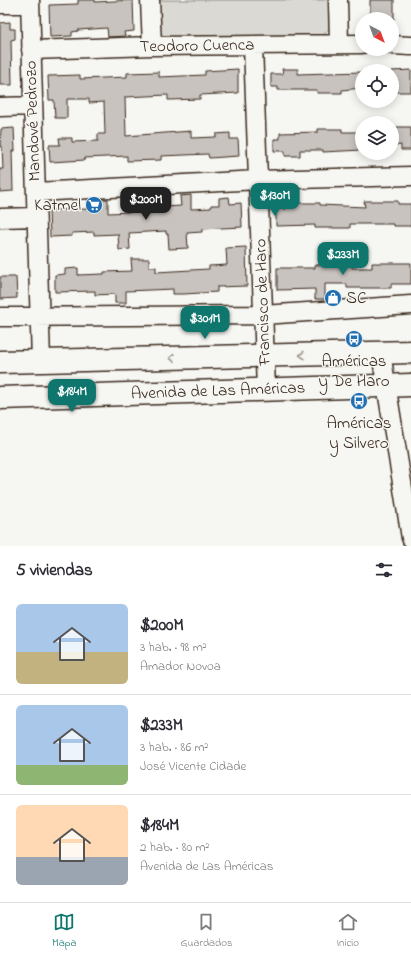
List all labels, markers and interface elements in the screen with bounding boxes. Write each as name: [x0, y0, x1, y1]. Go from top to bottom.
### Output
north arrow: [355, 12, 399, 56]
map controls: [355, 12, 399, 160]
street label: Teodoro Cuenca: [139, 33, 255, 59]
street label: Mandové Pedrozo: [18, 60, 48, 182]
button: locate: [355, 64, 399, 108]
button: layers: [355, 116, 399, 160]
pin: $130M: [247, 183, 303, 217]
text: $130M: [260, 186, 290, 205]
pin: $200M: [118, 187, 174, 221]
text: $200M: [129, 190, 163, 209]
place label: Katmel: [34, 193, 81, 218]
supermarket icon: Katmel: [84, 195, 104, 215]
street label: Francisco de Haro: [248, 238, 278, 367]
pin: $233M: [315, 242, 371, 276]
text: $233M: [327, 245, 359, 264]
place label: SC: [346, 286, 366, 311]
shop icon: SC: [323, 288, 343, 308]
pin: $301M: [177, 306, 233, 340]
text: $301M: [190, 309, 220, 328]
bus stop icon: Américas y De Haro: [344, 329, 364, 349]
place label: Américas y De Haro: [318, 349, 390, 395]
one-way arrow: [299, 350, 305, 359]
one-way arrow: [169, 354, 175, 362]
street label: Avenida de Las Américas: [130, 375, 306, 407]
pin: $184M: [44, 379, 100, 413]
text: $184M: [57, 382, 87, 401]
bus stop icon: Américas y Silvero: [349, 391, 369, 411]
place label: Américas y Silvero: [327, 411, 392, 457]
text: 5 viviendas: [16, 558, 93, 583]
icon: filters: [373, 559, 395, 581]
text: $200M: [140, 613, 184, 638]
icon: home: [48, 620, 96, 668]
text: 3 hab. · 98 m²: [140, 638, 207, 657]
text: Amador Novoa: [140, 657, 221, 676]
text: $233M: [140, 713, 183, 738]
icon: home: [48, 721, 96, 769]
text: 3 hab. · 86 m²: [140, 738, 208, 757]
text: José Vicente Cidade: [140, 757, 246, 776]
text: $184M: [140, 813, 179, 838]
icon: home: [48, 821, 96, 869]
text: 2 hab. · 80 m²: [140, 838, 209, 857]
text: Avenida de Las Américas: [140, 857, 273, 876]
tab: Mapa: [52, 911, 77, 951]
tab: Guardados: [180, 911, 233, 951]
tab: Inicio: [336, 911, 359, 951]

